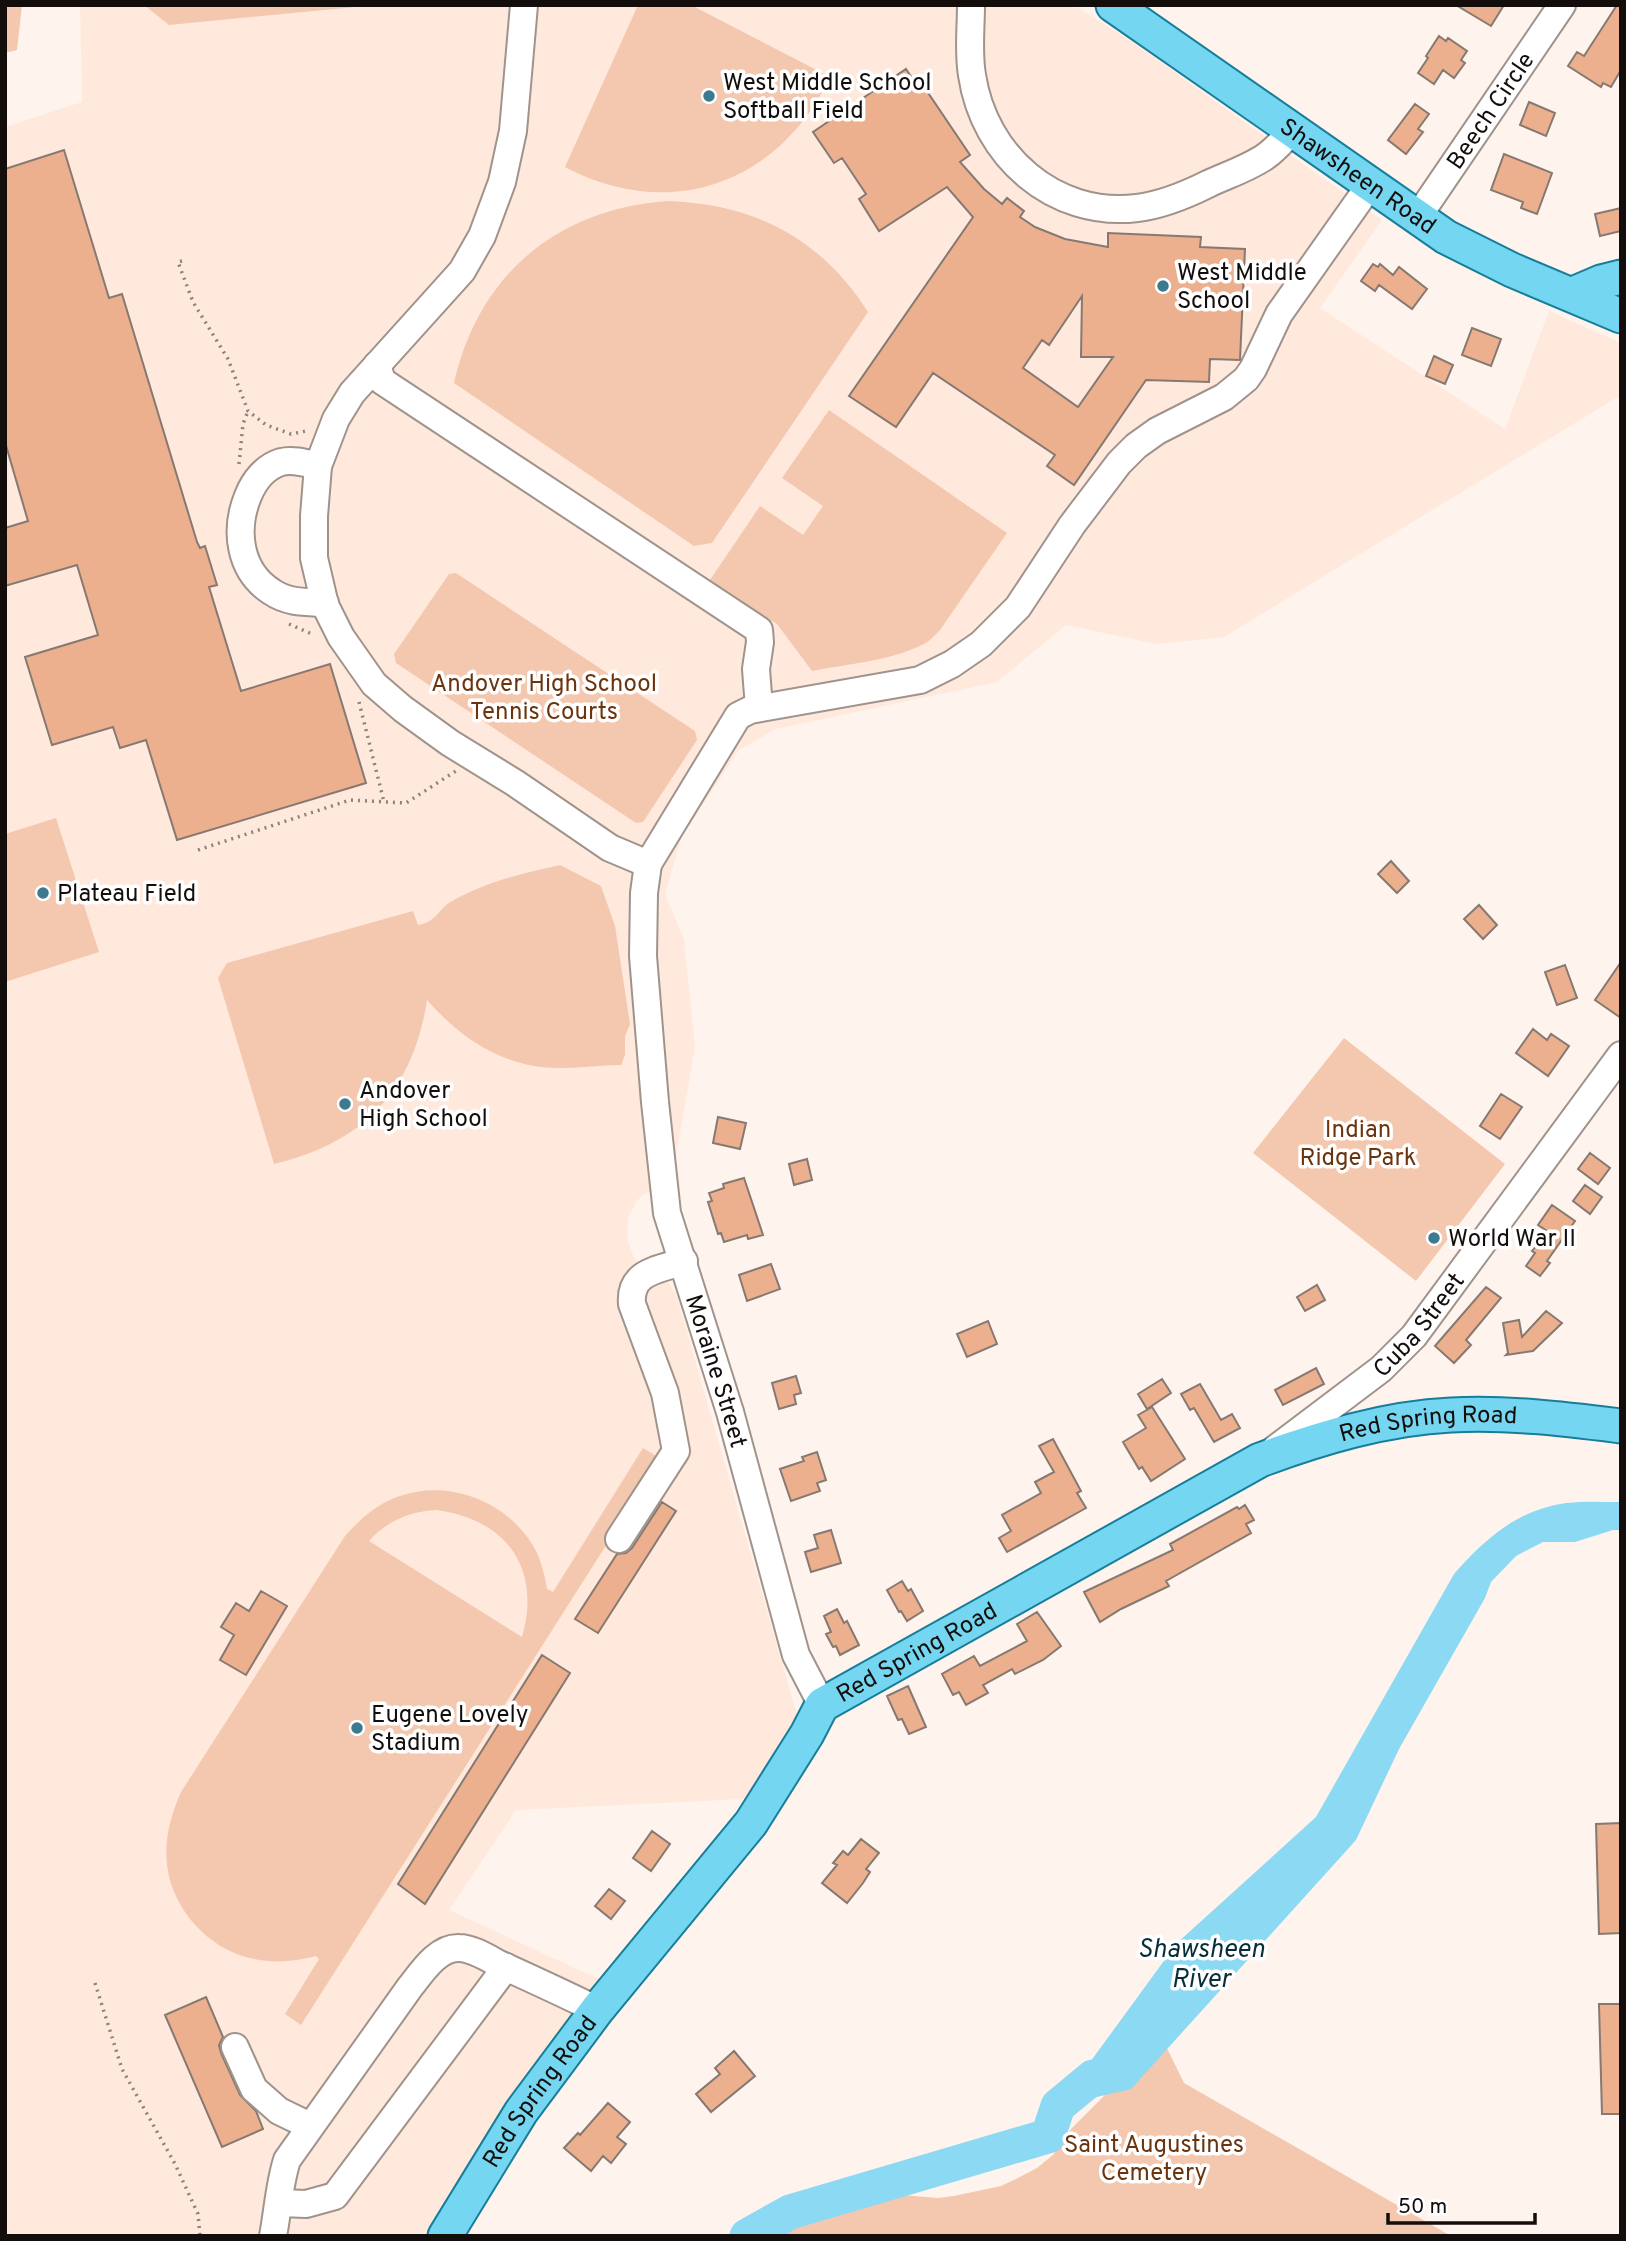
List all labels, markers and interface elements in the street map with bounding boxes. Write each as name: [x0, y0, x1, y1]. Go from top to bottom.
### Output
street label: Beech Circle: [1441, 47, 1542, 176]
place label: West Middle School Softball Field: [723, 69, 932, 127]
marker: West Middle School Softball Field: [701, 88, 717, 104]
street label: Shawsheen Road: [1273, 113, 1441, 242]
place label: West Middle School: [1177, 259, 1307, 317]
marker: West Middle School: [1155, 278, 1171, 294]
park label: Andover High School Tennis Courts: [431, 670, 657, 728]
place label: Plateau Field: [57, 880, 196, 910]
marker: Plateau Field: [35, 885, 51, 901]
place label: Andover High School: [359, 1077, 488, 1135]
marker: Andover High School: [337, 1096, 353, 1112]
park label: Indian Ridge Park: [1299, 1116, 1417, 1174]
place label: World War II: [1448, 1225, 1576, 1255]
marker: World War II: [1426, 1230, 1442, 1246]
street label: Cuba Street: [1368, 1268, 1472, 1385]
street label: Moraine Street: [677, 1291, 752, 1451]
street label: Red Spring Road: [1336, 1401, 1518, 1451]
street label: Red Spring Road: [832, 1597, 1003, 1711]
place label: Eugene Lovely Stadium: [371, 1701, 529, 1759]
marker: Eugene Lovely Stadium: [349, 1720, 365, 1736]
water label: Shawsheen River: [1137, 1934, 1265, 1997]
street label: Red Spring Road: [477, 2010, 605, 2174]
park label: Saint Augustines Cemetery: [1064, 2131, 1244, 2189]
scale bar: [1388, 2182, 1535, 2226]
text: 50 m: [1398, 2194, 1447, 2221]

